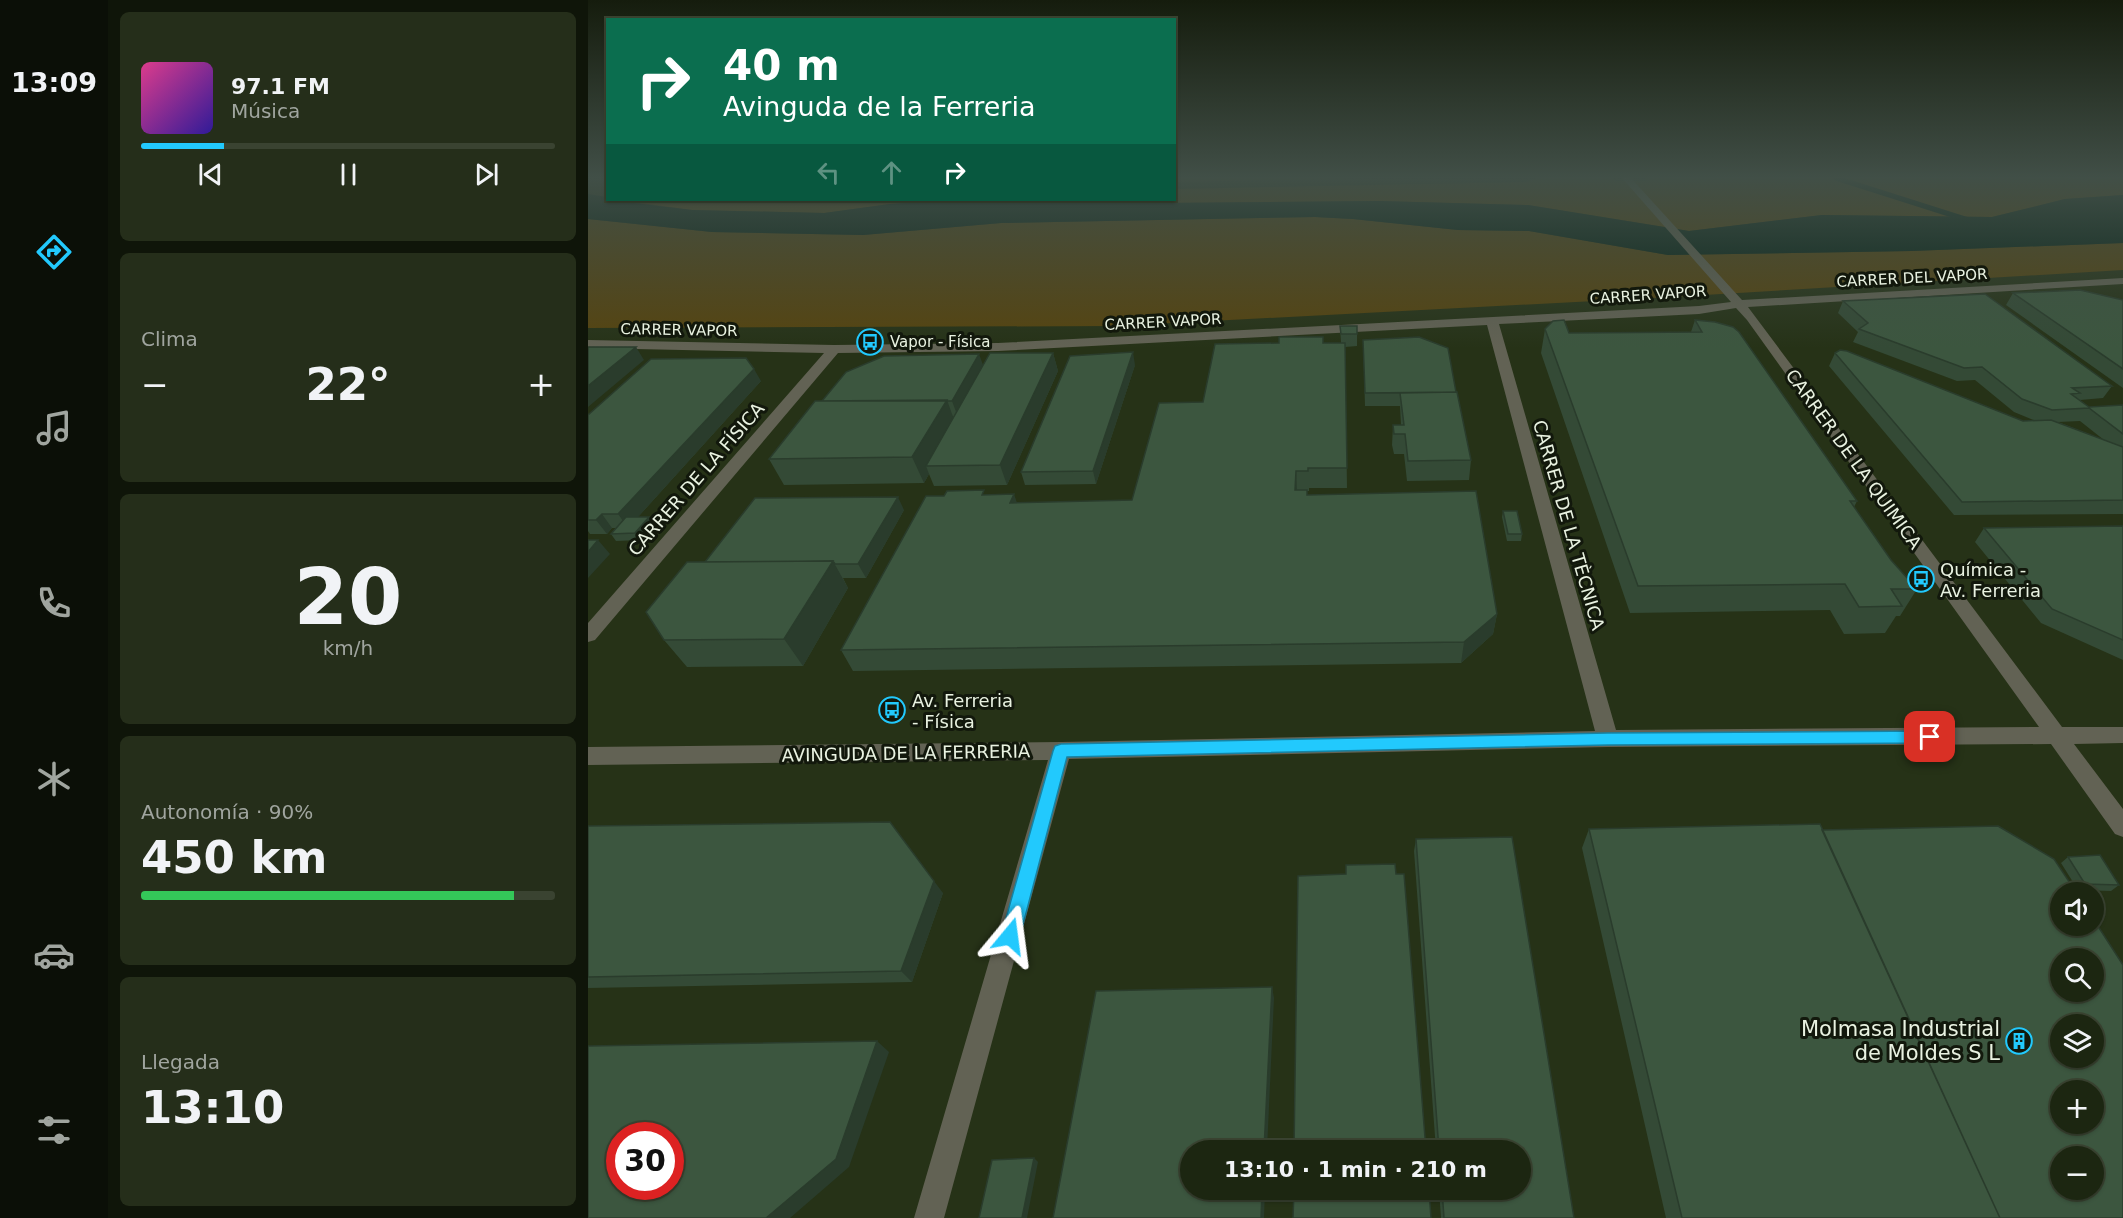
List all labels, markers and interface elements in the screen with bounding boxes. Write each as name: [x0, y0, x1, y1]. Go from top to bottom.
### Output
text: 40 m: [723, 41, 840, 90]
icon: right: [624, 42, 702, 120]
text: 13:09: [11, 67, 97, 98]
text: 97.1 FM: [231, 74, 330, 99]
text: Avinguda de la Ferreria: [723, 91, 1036, 122]
text: Música: [231, 99, 300, 123]
icon: left: [812, 156, 845, 189]
icon: ahead: [875, 156, 908, 189]
icon: right: [938, 156, 971, 189]
icon: previous: [194, 158, 227, 191]
icon: pause: [332, 158, 365, 191]
icon: next: [470, 158, 503, 191]
icon: directions: [33, 231, 75, 273]
street label: CARRER DEL VAPOR: [1836, 265, 1988, 291]
street label: CARRER VAPOR: [1589, 282, 1707, 308]
street label: CARRER VAPOR: [1104, 310, 1222, 334]
street label: CARRER VAPOR: [620, 320, 738, 340]
text: Clima: [141, 327, 198, 351]
bus stop icon: Vapor - Física: [855, 327, 885, 357]
place label: Vapor - Física: [890, 333, 990, 351]
text: 22°: [305, 358, 391, 411]
text: −: [141, 365, 169, 404]
text: +: [527, 365, 555, 404]
street label: CARRER DE LA QUIMICA: [1782, 365, 1927, 554]
street label: CARRER DE LA FÍSICA: [624, 398, 769, 560]
icon: music: [33, 407, 75, 449]
street label: CARRER DE LA TÈCNICA: [1529, 418, 1609, 633]
text: 20: [294, 552, 402, 642]
place label: Química - Av. Ferreria: [1940, 559, 2041, 601]
bus stop icon: Química - Av. Ferreria: [1906, 564, 1936, 594]
icon: phone: [33, 582, 75, 624]
text: km/h: [323, 636, 373, 660]
place label: Av. Ferreria - Física: [912, 690, 1013, 732]
bus stop icon: Av. Ferreria - Física: [877, 695, 907, 725]
pin: [1904, 711, 1955, 762]
icon: arrive: [1913, 720, 1946, 753]
street label: AVINGUDA DE LA FERRERIA: [782, 740, 1031, 766]
icon: climate: [33, 758, 75, 800]
text: Autonomía · 90%: [141, 800, 313, 824]
text: 450 km: [141, 831, 327, 884]
map controls: [2050, 882, 2104, 1200]
button: sound: [2050, 882, 2104, 936]
position arrow: [978, 904, 1042, 968]
icon: car: [33, 934, 75, 976]
button: search: [2050, 948, 2104, 1002]
button: layers: [2050, 1014, 2104, 1068]
place label: Molmasa Industrial de Moldes S L: [1801, 1017, 2000, 1065]
building icon: Molmasa Industrial de Moldes S L: [2004, 1026, 2034, 1056]
text: Llegada: [141, 1050, 220, 1074]
button: +: [2050, 1080, 2104, 1134]
text: 13:10: [141, 1081, 284, 1134]
icon: filters: [33, 1109, 75, 1151]
speed limit sign: 30: [606, 1122, 684, 1200]
button: −: [2050, 1146, 2104, 1200]
text: 13:10 · 1 min · 210 m: [1224, 1157, 1487, 1182]

